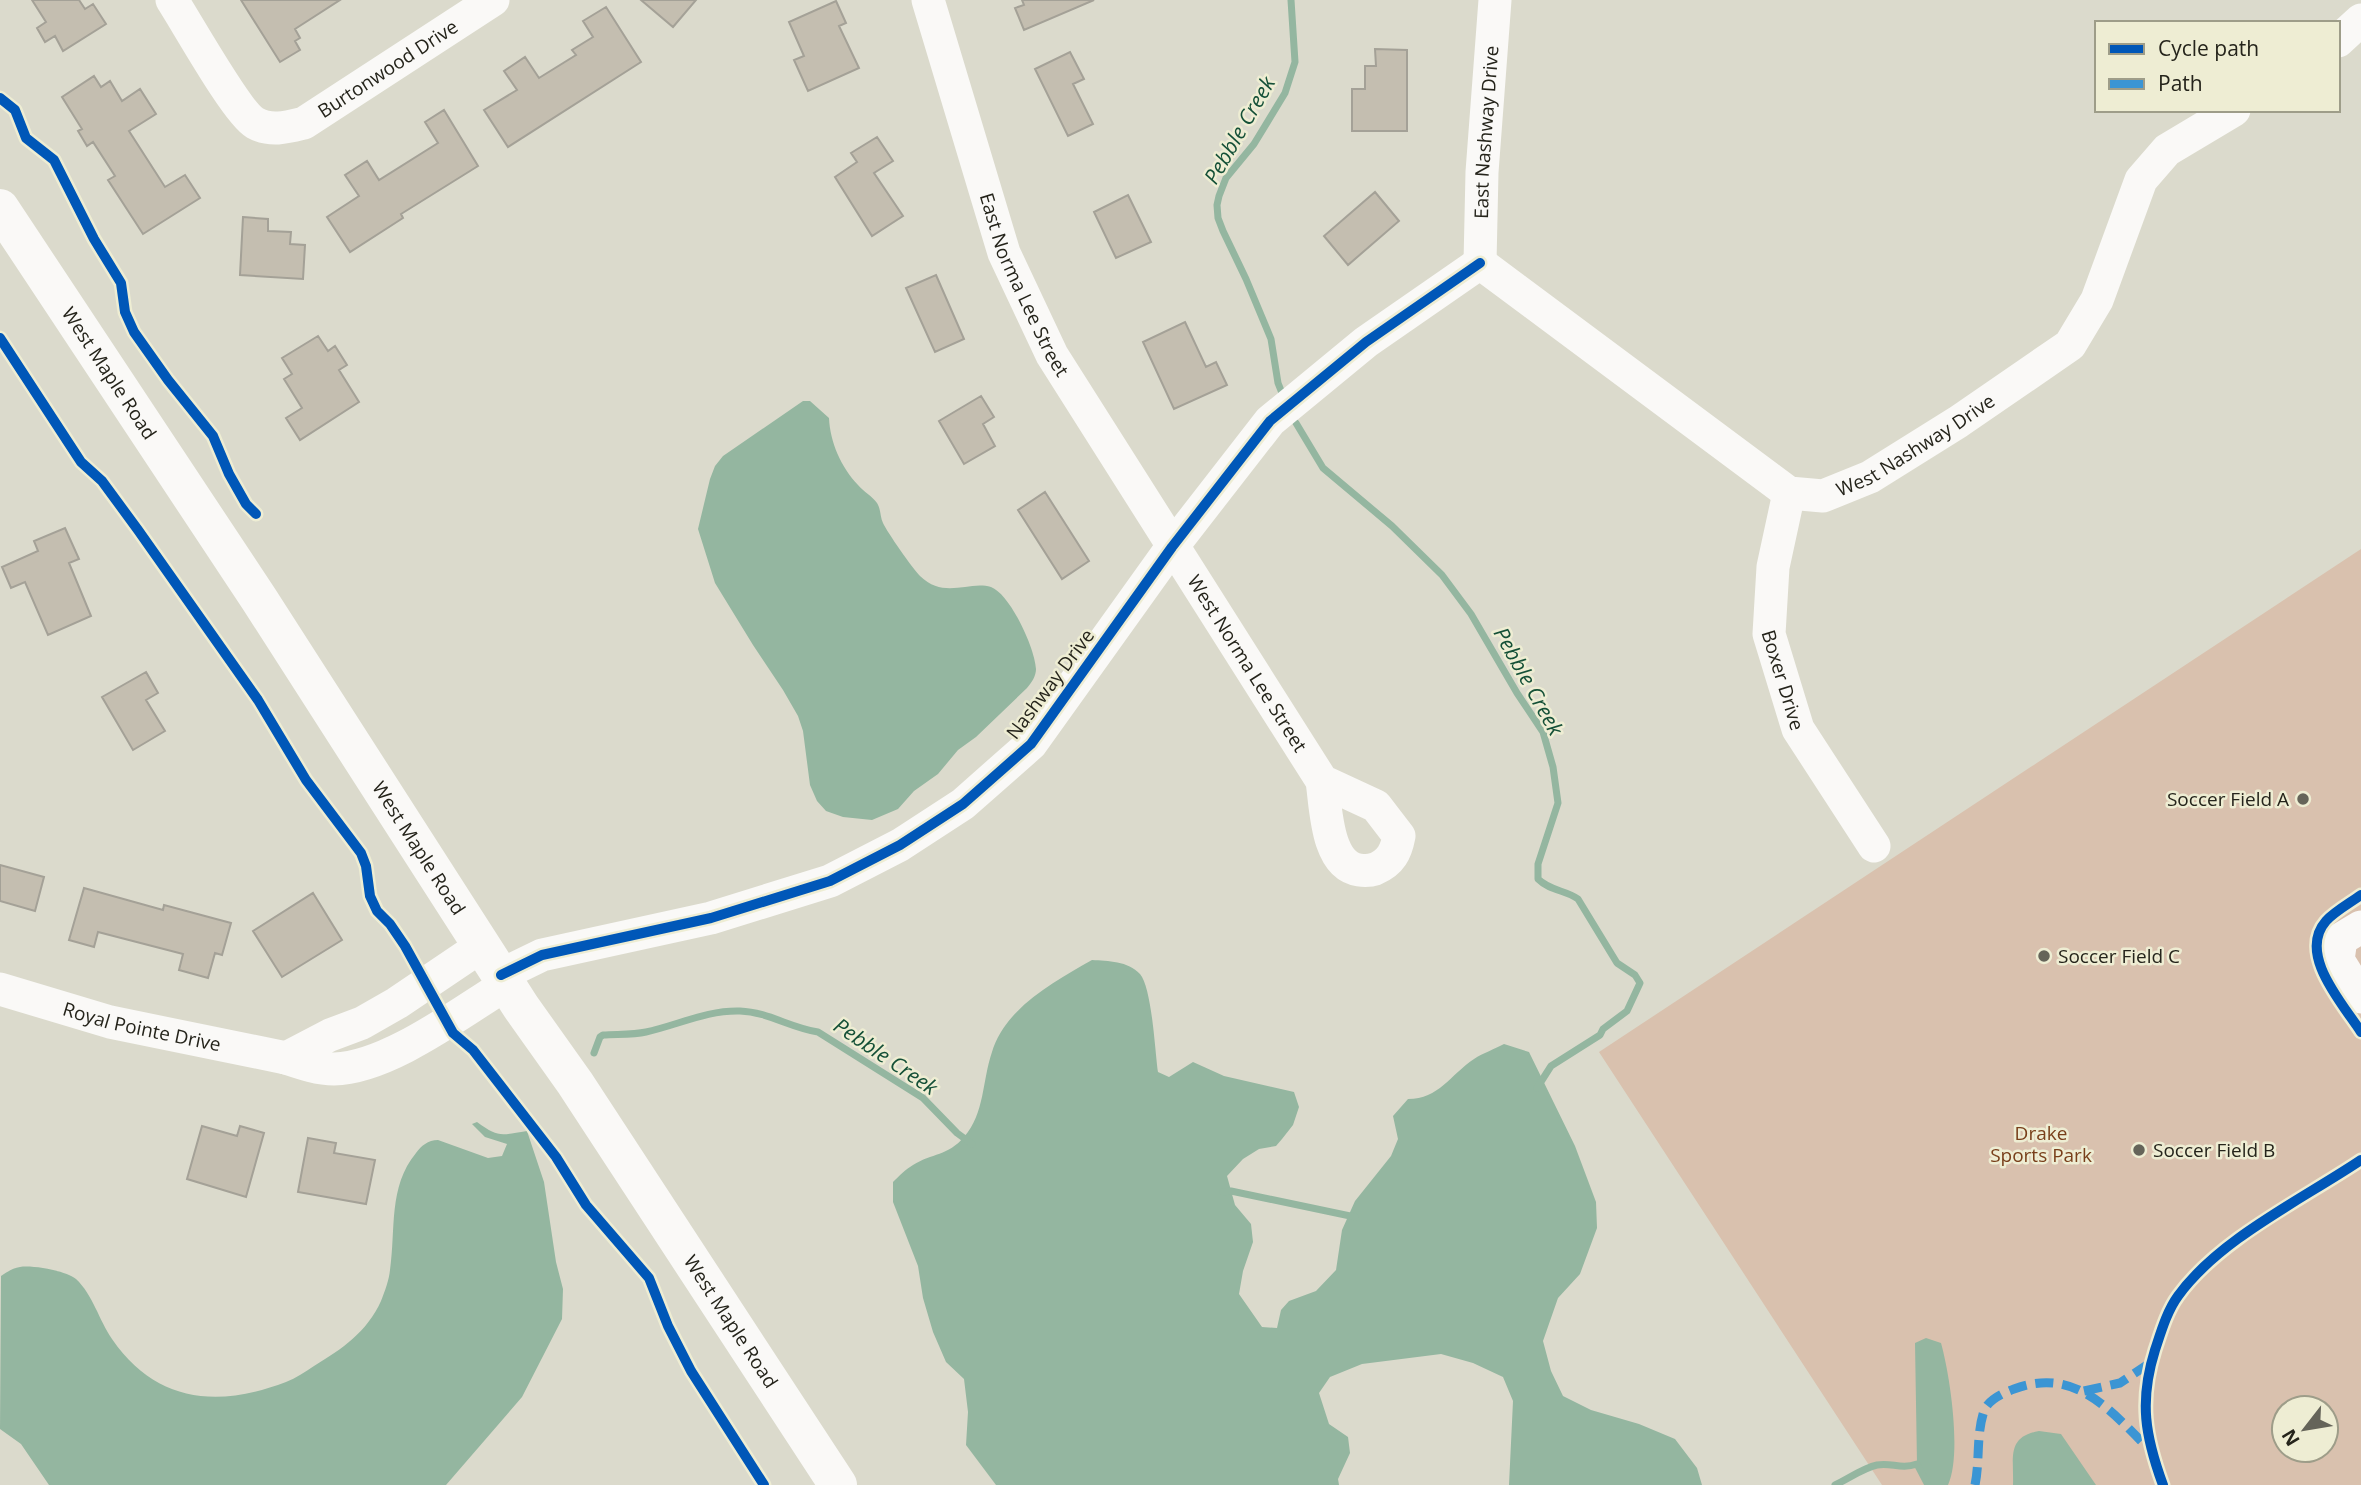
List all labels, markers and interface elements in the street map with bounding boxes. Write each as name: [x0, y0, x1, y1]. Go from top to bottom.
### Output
street label: Burtonwood Drive: [313, 13, 463, 124]
legend: [2095, 21, 2340, 112]
text: Cycle path: [2158, 34, 2259, 62]
street label: East Nashway Drive: [1468, 45, 1505, 219]
text: Path: [2158, 69, 2203, 97]
water label: Pebble Creek: [1197, 71, 1281, 189]
street label: East Norma Lee Street: [974, 190, 1075, 382]
street label: West Maple Road: [56, 302, 163, 444]
street label: West Nashway Drive: [1832, 388, 2000, 502]
street label: West Norma Lee Street: [1182, 570, 1313, 757]
water label: Pebble Creek: [1488, 622, 1571, 741]
street label: Nashway Drive: [1000, 624, 1100, 744]
street label: Boxer Drive: [1756, 627, 1811, 733]
street label: West Maple Road: [366, 776, 471, 920]
place label: Soccer Field A: [2167, 786, 2289, 812]
marker: Soccer Field A: [2295, 791, 2311, 807]
place label: Soccer Field C: [2058, 943, 2180, 969]
marker: Soccer Field C: [2036, 948, 2052, 964]
street label: Royal Pointe Drive: [60, 996, 223, 1057]
water label: Pebble Creek: [829, 1011, 944, 1101]
park label: Drake Sports Park: [1990, 1120, 2092, 1168]
place label: Soccer Field B: [2153, 1137, 2275, 1163]
marker: Soccer Field B: [2131, 1142, 2147, 1158]
street label: West Maple Road: [678, 1250, 784, 1393]
north arrow: [2270, 1394, 2340, 1464]
text: N: [2275, 1424, 2306, 1451]

